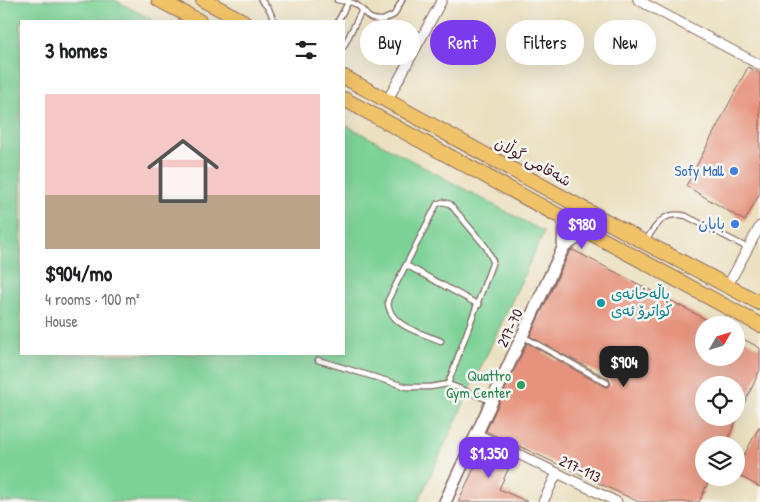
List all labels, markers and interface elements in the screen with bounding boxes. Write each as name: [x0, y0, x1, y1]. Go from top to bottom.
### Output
chip: Buy: [360, 20, 420, 65]
chip: Rent: [430, 20, 496, 65]
chip: Filters: [506, 20, 584, 65]
chip: New: [594, 20, 656, 65]
text: 3 homes: [45, 36, 107, 65]
icon: filters: [292, 36, 320, 64]
icon: home: [138, 126, 228, 216]
street label: شەقامی گوڵان: [491, 132, 575, 191]
place label: Sofy Mall: [675, 160, 725, 181]
marker: Sofy Mall: [728, 165, 740, 177]
pin: $980: [552, 208, 612, 250]
text: $980: [568, 213, 596, 235]
place label: بابان: [698, 213, 725, 234]
marker: بابان: [729, 218, 741, 230]
text: $904/mo: [45, 259, 112, 288]
place label: باڵەخانەی کواترۆ ئەی: [611, 283, 672, 321]
text: 4 rooms · 100 m²: [45, 288, 140, 310]
marker: باڵەخانەی کواترۆ ئەی: [595, 297, 607, 309]
street label: 217-70: [492, 305, 528, 350]
text: House: [45, 310, 78, 332]
north arrow: [695, 316, 745, 366]
map controls: [695, 316, 745, 486]
pin: $904: [594, 346, 654, 388]
text: $904: [610, 351, 638, 373]
place label: Quattro Gym Center: [446, 365, 511, 403]
button: locate: [695, 376, 745, 426]
marker: Quattro Gym Center: [515, 379, 527, 391]
pin: $1,350: [448, 436, 530, 479]
button: layers: [695, 436, 745, 486]
text: $1,350: [470, 442, 508, 464]
street label: 217-113: [556, 450, 605, 487]

